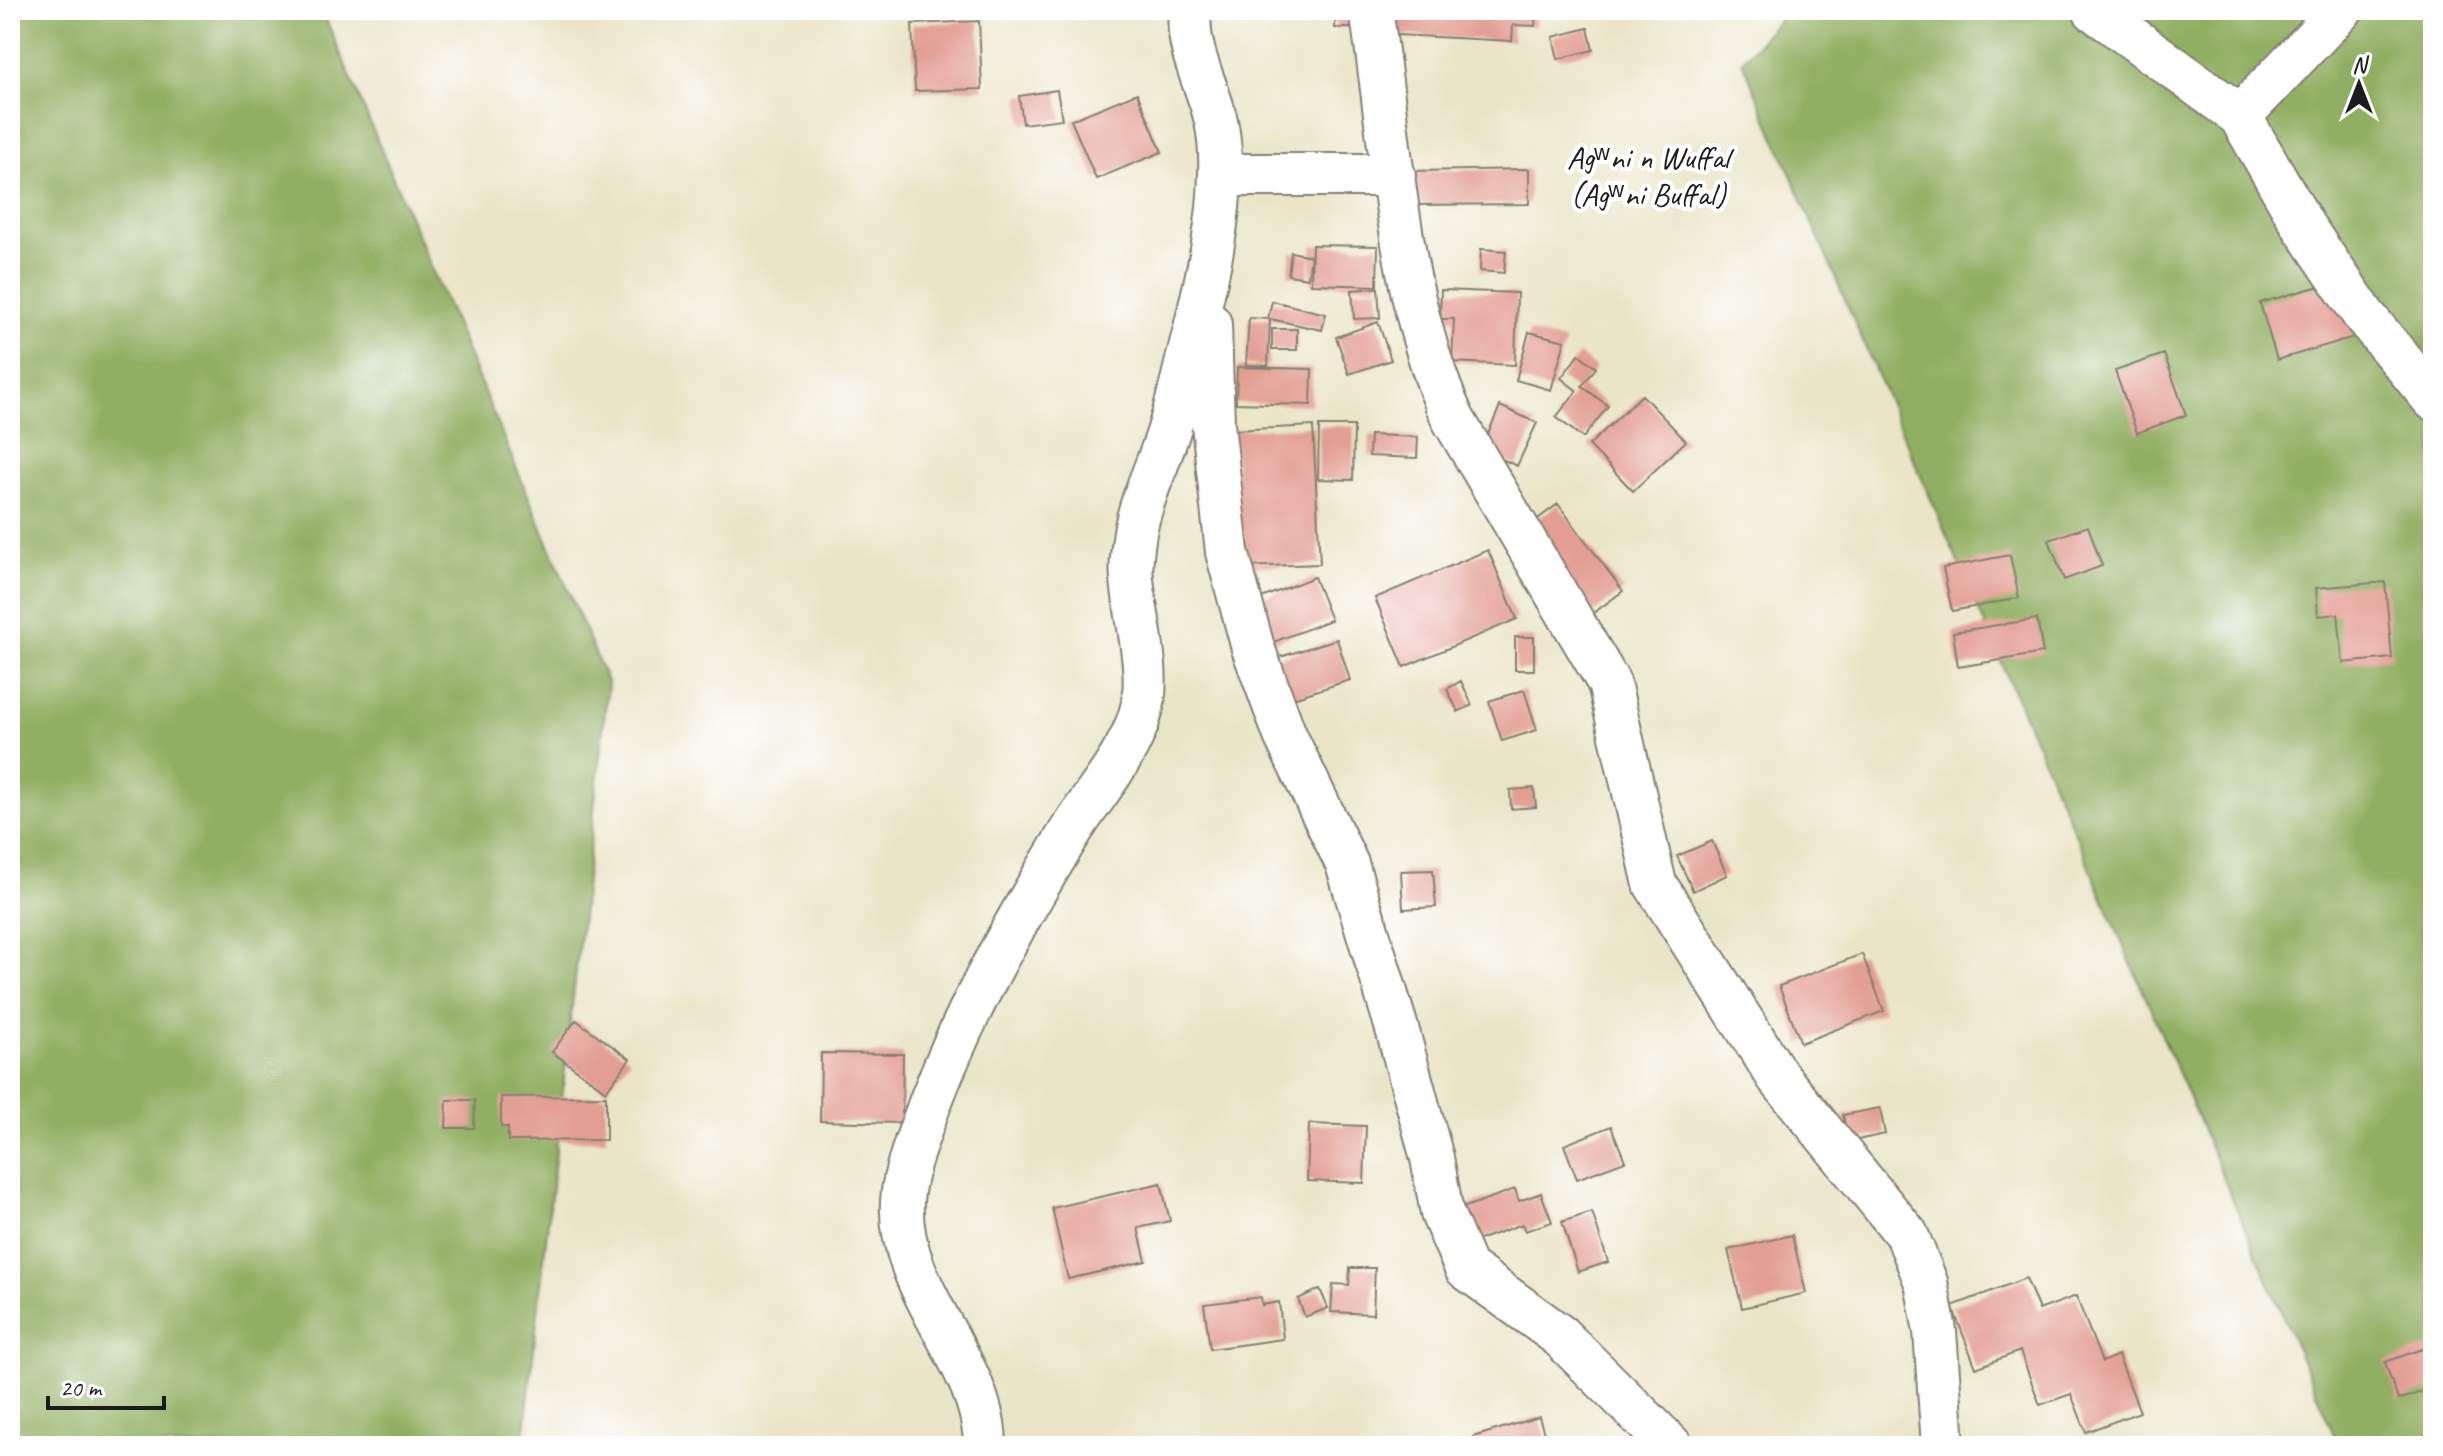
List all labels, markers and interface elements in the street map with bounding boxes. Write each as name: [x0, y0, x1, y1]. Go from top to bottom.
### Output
north arrow: [2319, 44, 2399, 124]
text: N: [2352, 51, 2369, 79]
district label: Agʷni n Wuffal (Agʷni Buffal): [1567, 137, 1735, 215]
scale bar: [48, 1360, 164, 1410]
text: 20 m: [60, 1373, 103, 1403]

